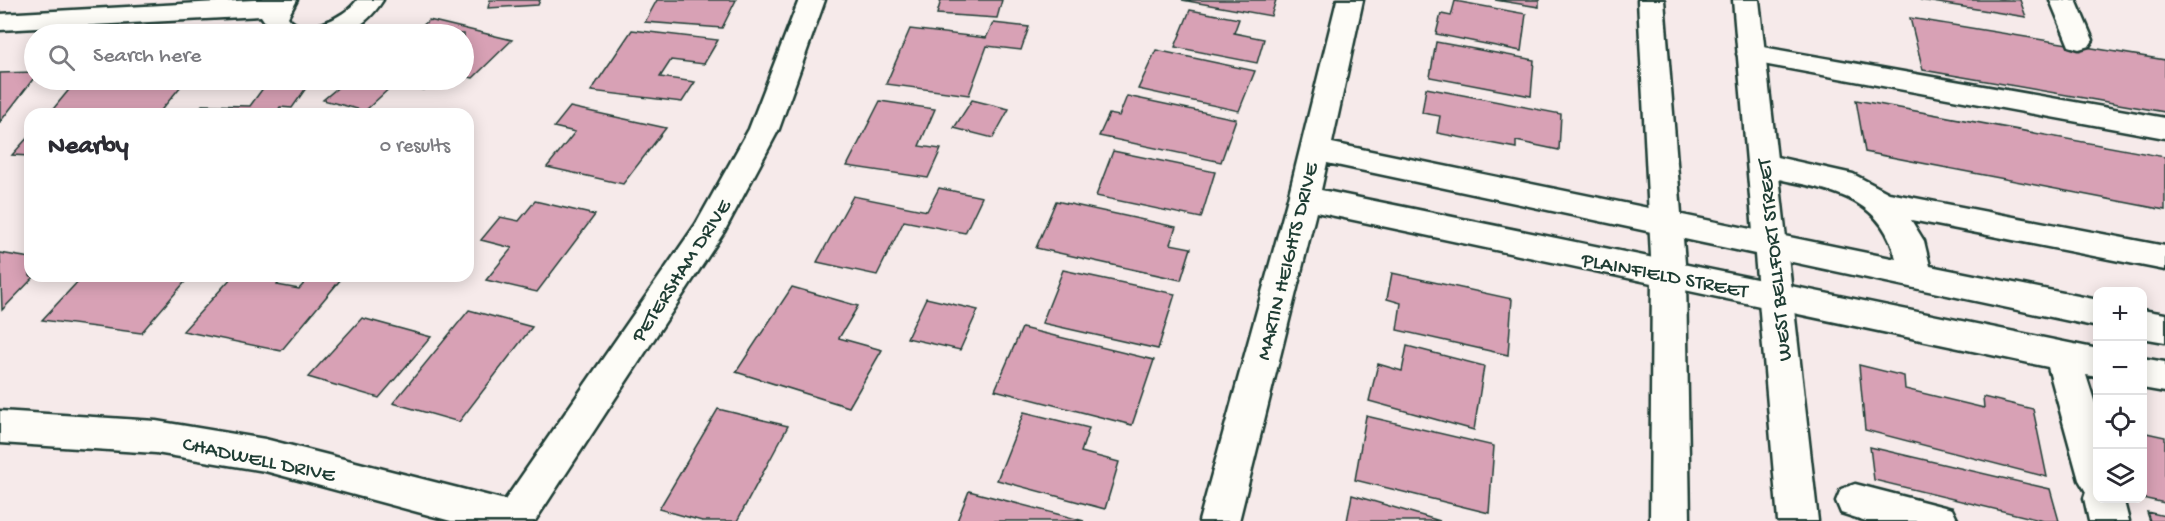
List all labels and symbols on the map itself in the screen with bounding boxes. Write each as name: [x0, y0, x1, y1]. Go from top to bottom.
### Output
street label: WEST BELLFORT STREET: [1753, 156, 1800, 362]
street label: MARTIN HEIGHTS DRIVE: [1253, 160, 1326, 363]
street label: PETERSHAM DRIVE: [627, 195, 739, 349]
street label: PLAINFIELD STREET: [1578, 249, 1750, 306]
street label: CHADWELL DRIVE: [180, 433, 338, 490]

